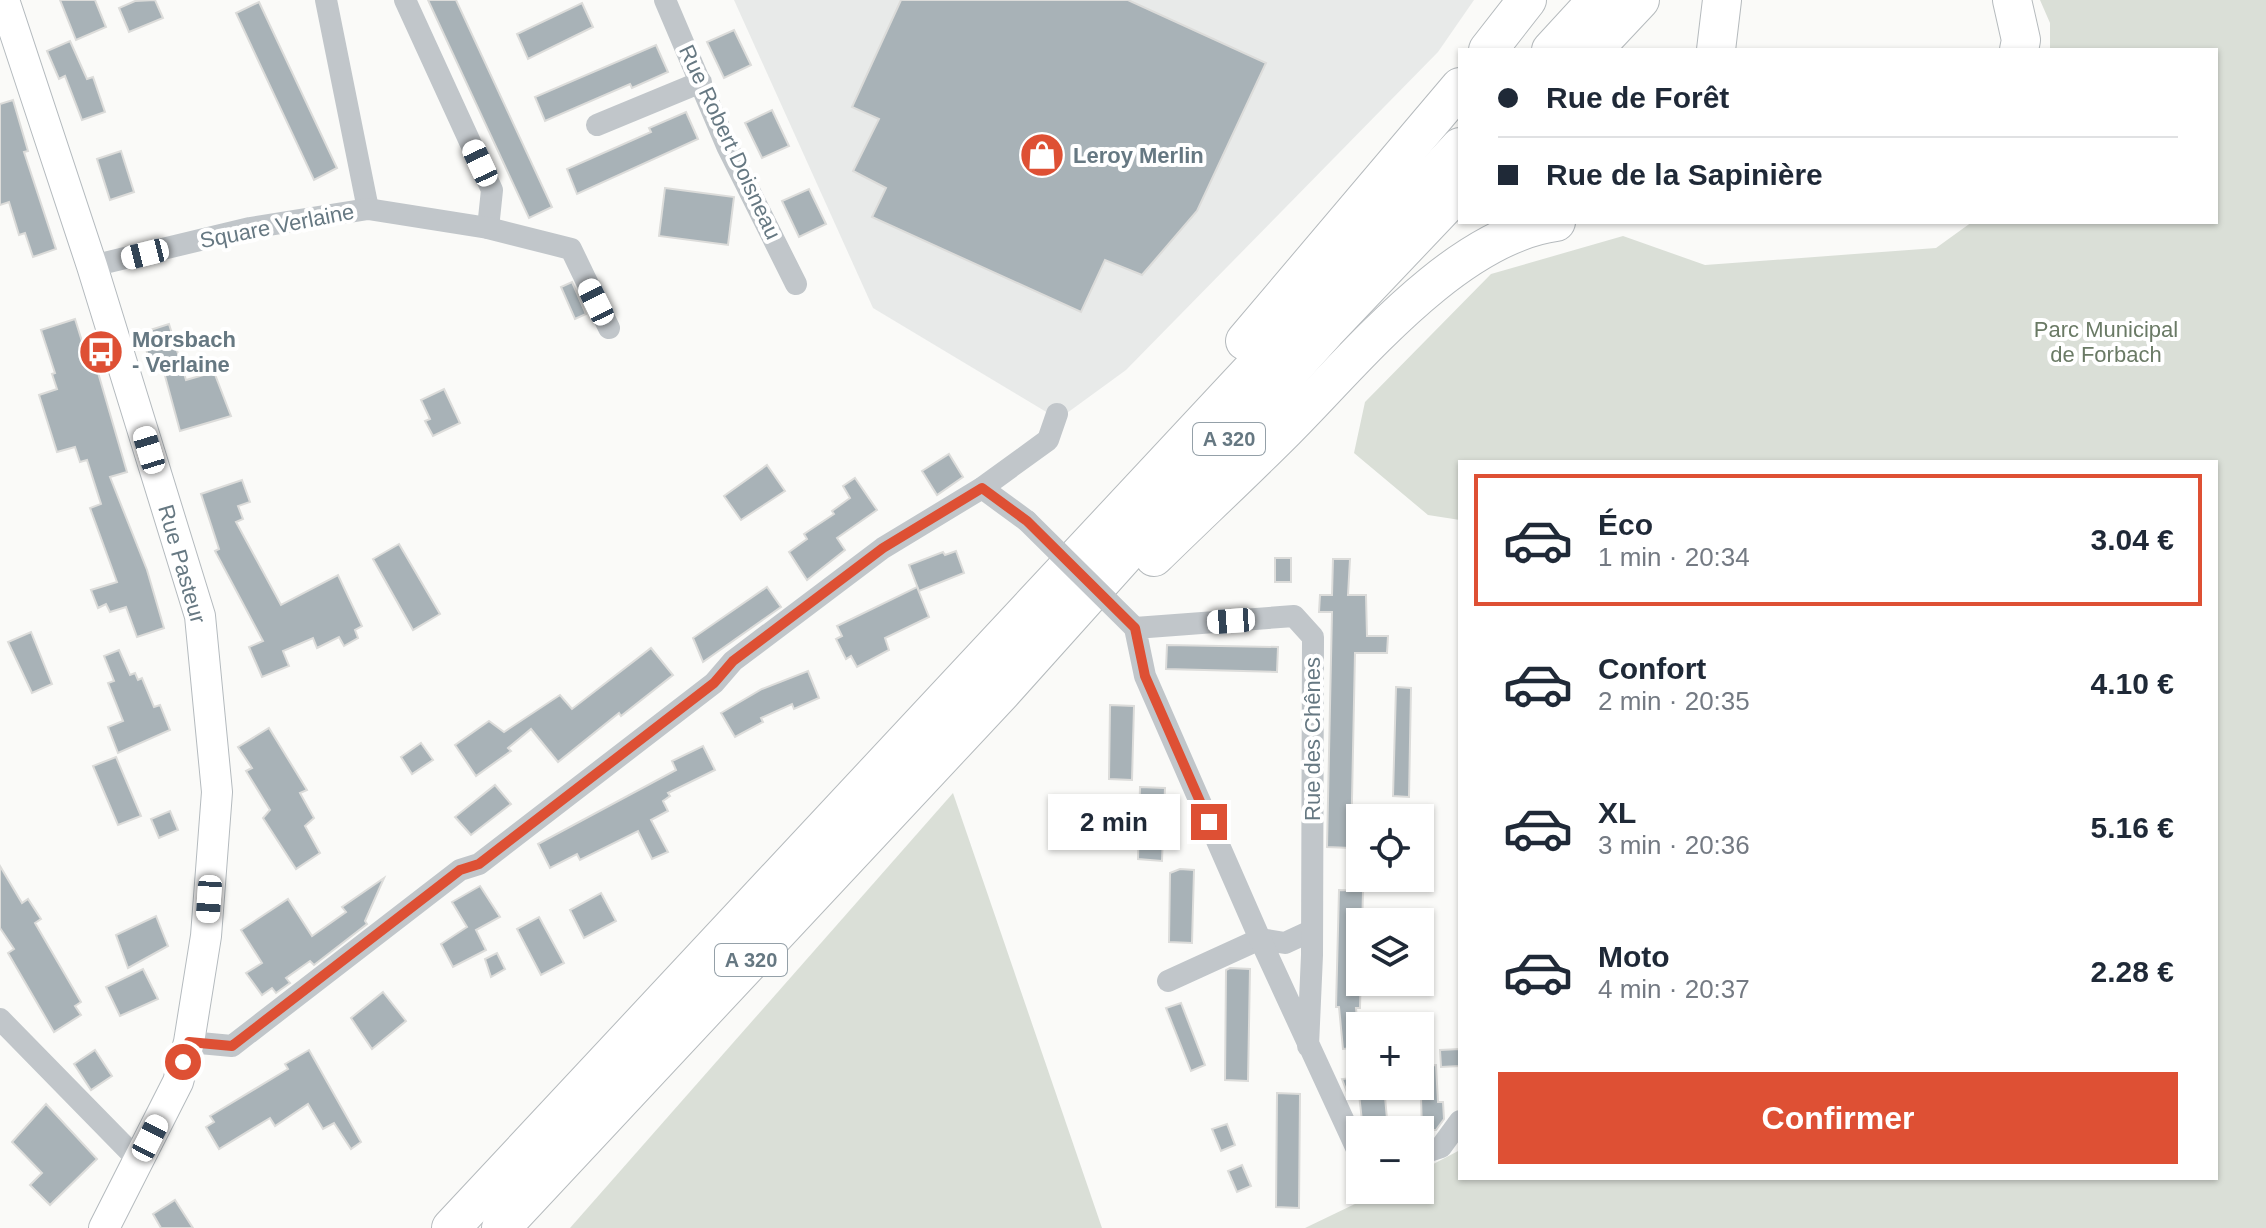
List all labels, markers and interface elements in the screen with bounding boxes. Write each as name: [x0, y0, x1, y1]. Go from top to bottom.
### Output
street label: Rue Robert Doisneau: [674, 41, 786, 243]
text: Rue de Forêt: [1546, 81, 1729, 114]
shop icon: Leroy Merlin: [1018, 131, 1066, 179]
car: [459, 136, 501, 190]
place label: Leroy Merlin: [1073, 143, 1204, 168]
text: Rue de la Sapinière: [1546, 158, 1823, 191]
street label: Square Verlaine: [198, 199, 356, 253]
car: [119, 237, 171, 271]
car: [575, 275, 617, 329]
park label: Parc Municipal de Forbach: [2034, 317, 2178, 367]
place label: Morsbach - Verlaine: [132, 327, 236, 377]
bus stop icon: Morsbach - Verlaine: [77, 328, 125, 376]
road number: A 320: [1193, 423, 1265, 455]
car: [131, 424, 167, 476]
street label: Rue Pasteur: [153, 502, 211, 626]
icon: car: [1502, 504, 1574, 576]
text: Éco: [1598, 508, 1653, 541]
text: 3.04 €: [2091, 523, 2174, 556]
text: 1 min · 20:34: [1598, 542, 1750, 572]
car: [1206, 607, 1256, 635]
icon: car: [1502, 648, 1574, 720]
text: Confort: [1598, 652, 1706, 685]
street label: Rue des Chênes: [1300, 657, 1325, 821]
text: 4.10 €: [2091, 667, 2174, 700]
text: 2 min · 20:35: [1598, 686, 1750, 716]
icon: car: [1502, 792, 1574, 864]
callout: 2 min: [1049, 794, 1181, 850]
text: XL: [1598, 796, 1636, 829]
route end: [1191, 804, 1227, 840]
map controls: [1346, 804, 1434, 1204]
button: locate: [1346, 804, 1434, 892]
text: 2 min: [1080, 807, 1148, 837]
text: 5.16 €: [2091, 811, 2174, 844]
text: 3 min · 20:36: [1598, 830, 1750, 860]
car: [195, 874, 223, 924]
button: layers: [1346, 908, 1434, 996]
icon: car: [1502, 936, 1574, 1008]
text: Moto: [1598, 940, 1670, 973]
road number: A 320: [715, 944, 787, 976]
text: 2.28 €: [2091, 955, 2174, 988]
text: 4 min · 20:37: [1598, 974, 1750, 1004]
button: +: [1346, 1012, 1434, 1100]
route start: [165, 1044, 201, 1080]
button: Confirmer: [1498, 1072, 2178, 1164]
car: [128, 1111, 172, 1165]
button: −: [1346, 1116, 1434, 1204]

